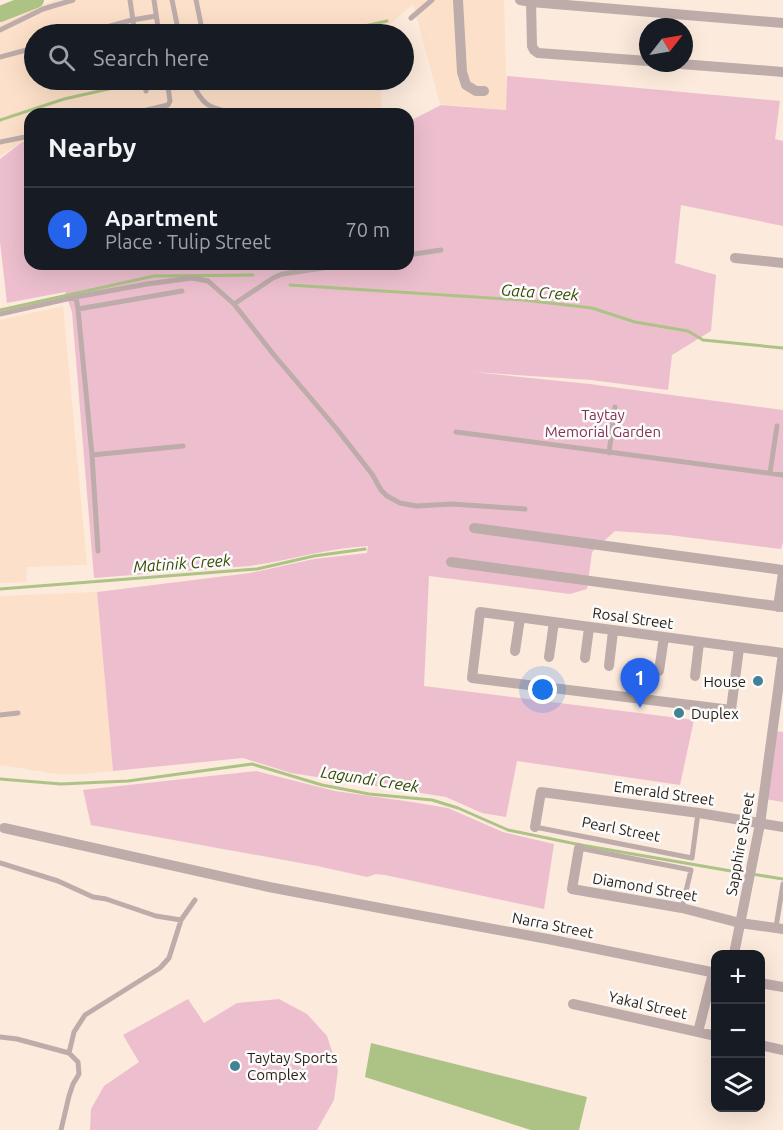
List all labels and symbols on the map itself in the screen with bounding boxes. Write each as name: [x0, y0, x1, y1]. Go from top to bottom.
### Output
north arrow: [639, 18, 693, 72]
water label: Gata Creek: [500, 280, 580, 304]
park label: Taytay Memorial Garden: [545, 406, 661, 440]
water label: Matinik Creek: [133, 551, 232, 575]
street label: Rosal Street: [591, 604, 675, 632]
pin: 1: [620, 658, 660, 708]
place label: House: [703, 673, 746, 690]
marker: House: [751, 674, 765, 688]
your location: [528, 675, 557, 704]
place label: Duplex: [691, 705, 739, 722]
marker: Duplex: [672, 706, 686, 720]
water label: Lagundi Creek: [320, 762, 421, 796]
street label: Emerald Street: [613, 778, 715, 808]
street label: Sapphire Street: [723, 791, 757, 897]
street label: Pearl Street: [580, 813, 662, 845]
street label: Diamond Street: [591, 869, 699, 905]
street label: Narra Street: [511, 909, 595, 941]
street label: Yakal Street: [607, 988, 689, 1022]
place label: Taytay Sports Complex: [247, 1049, 337, 1083]
marker: Taytay Sports Complex: [228, 1059, 242, 1073]

